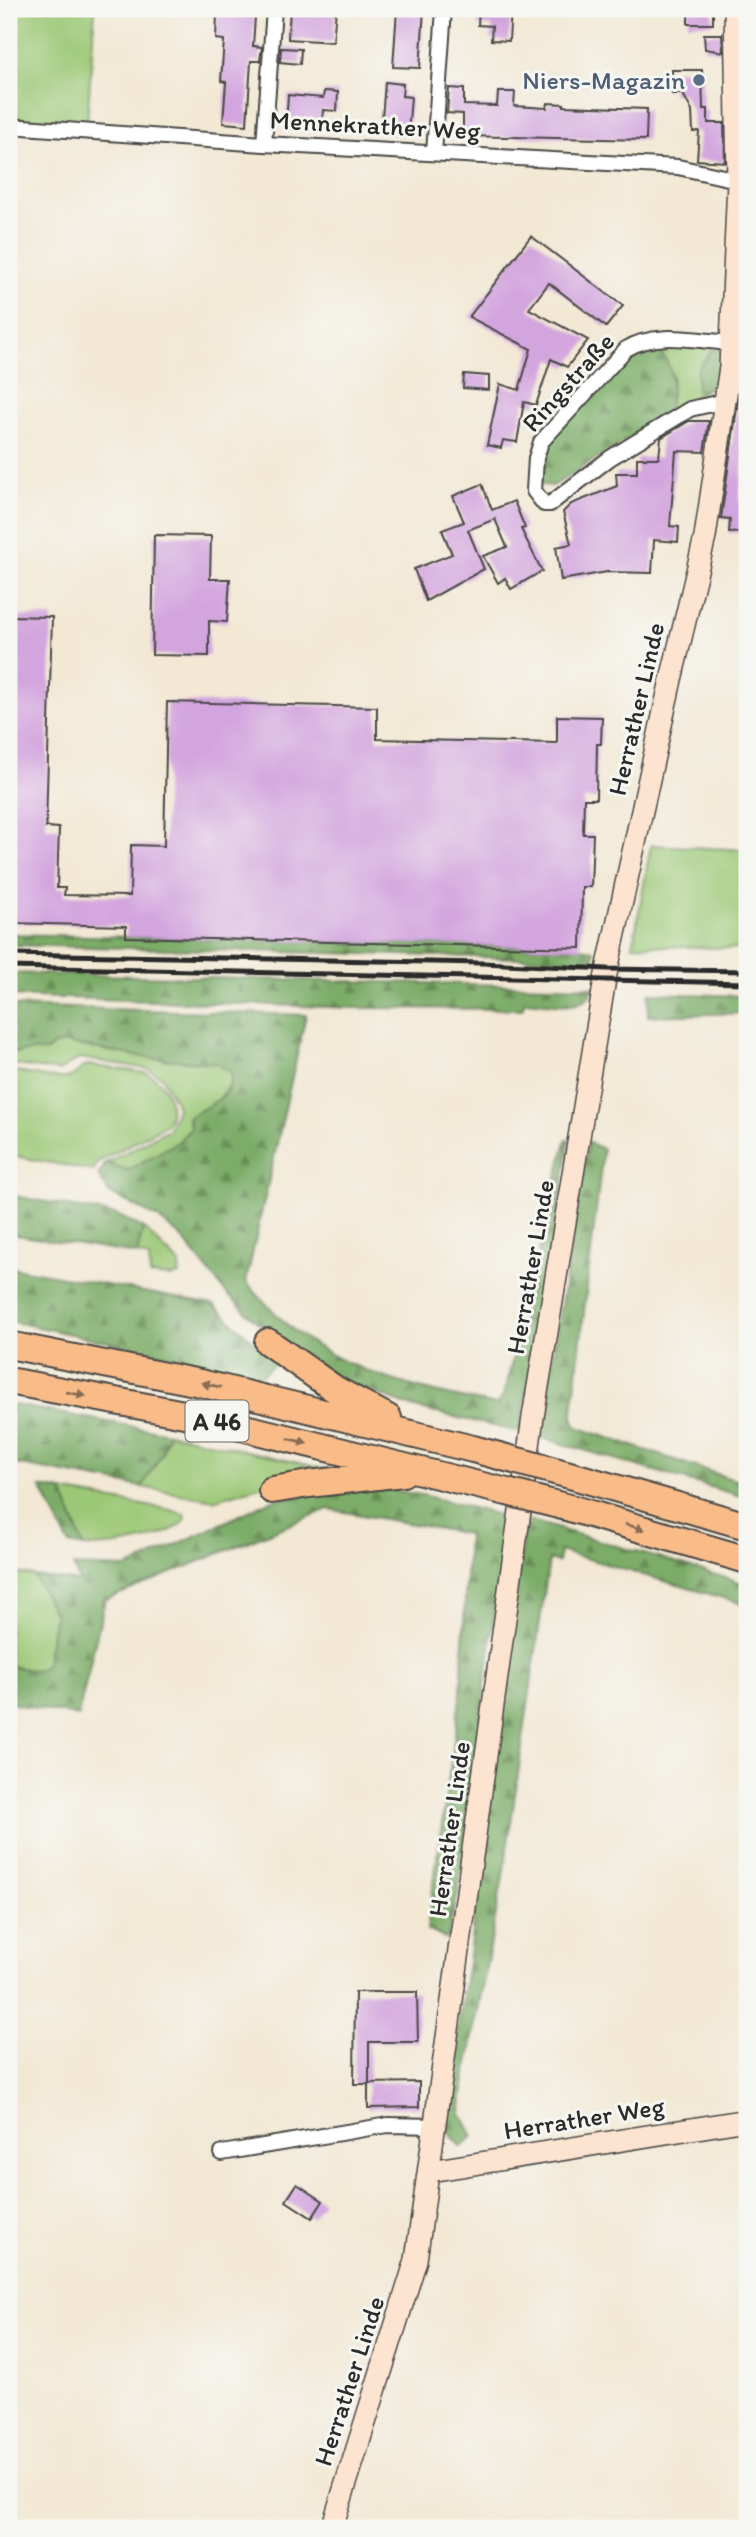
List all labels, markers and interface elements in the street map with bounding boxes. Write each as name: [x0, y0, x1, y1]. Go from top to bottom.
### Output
place label: Niers-Magazin: [522, 64, 685, 96]
marker: Niers-Magazin: [691, 72, 707, 88]
street label: Mennekrather Weg: [269, 104, 482, 147]
street label: Ringstraße: [515, 326, 621, 438]
street label: Herrather Linde: [601, 619, 671, 799]
street label: Herrather Linde: [499, 1177, 561, 1357]
one-way arrow: [200, 1380, 222, 1391]
one-way arrow: [65, 1388, 87, 1399]
road number: A 46: [186, 1400, 248, 1442]
one-way arrow: [287, 1436, 309, 1447]
one-way arrow: [625, 1523, 646, 1533]
street label: Herrather Linde: [421, 1739, 477, 1919]
street label: Herrather Weg: [501, 2089, 667, 2147]
street label: Herrather Linde: [307, 2292, 391, 2470]

